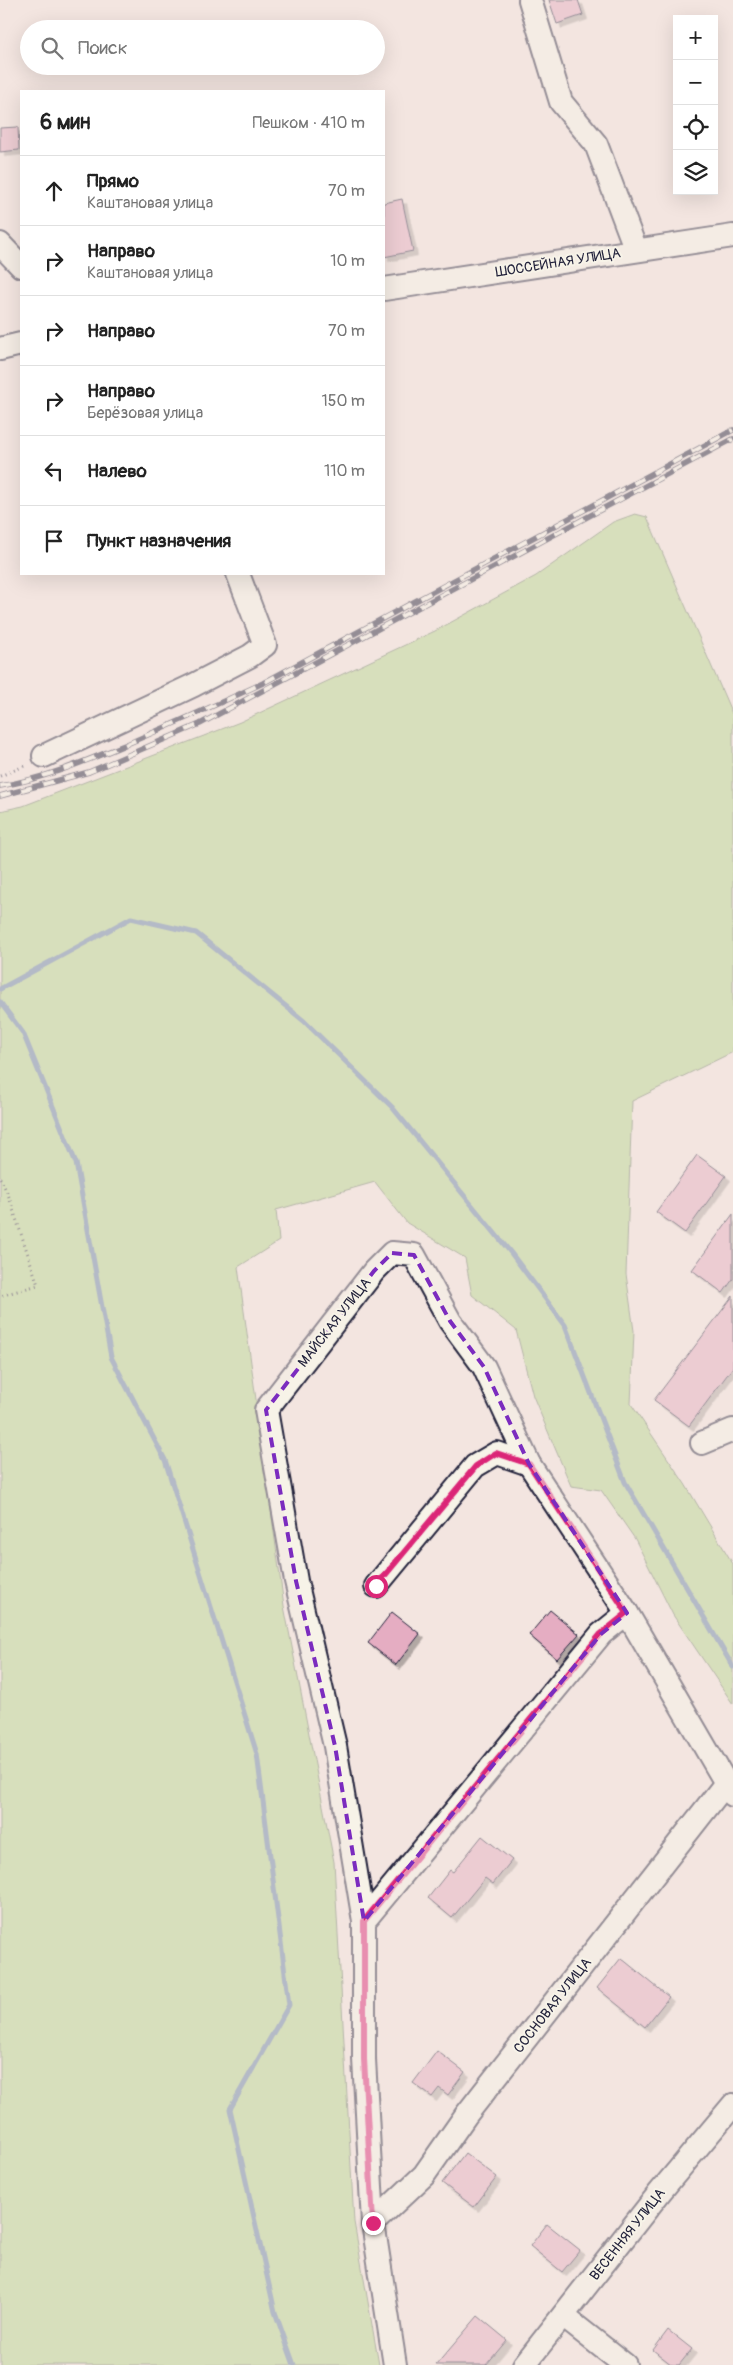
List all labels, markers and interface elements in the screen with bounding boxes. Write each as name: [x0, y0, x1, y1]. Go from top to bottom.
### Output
map controls: [673, 15, 718, 195]
button: +: [673, 15, 718, 60]
search box: [20, 20, 385, 75]
icon: search: [38, 34, 66, 62]
text: Поиск: [78, 36, 128, 60]
button: −: [673, 60, 718, 105]
button: locate: [673, 105, 718, 150]
text: 6 мин: [40, 109, 90, 136]
text: Пешком · 410 m: [253, 113, 365, 133]
button: layers: [673, 150, 718, 195]
text: Прямо: [87, 169, 139, 193]
icon: ahead: [40, 177, 68, 205]
text: 70 m: [328, 181, 365, 201]
text: Каштановая улица: [87, 193, 213, 213]
text: Направо: [87, 239, 155, 263]
street label: ШОССЕЙНАЯ УЛИЦА: [494, 244, 622, 281]
icon: right: [40, 247, 68, 275]
text: 10 m: [330, 251, 365, 271]
text: Каштановая улица: [87, 263, 213, 283]
icon: right: [40, 317, 68, 345]
text: Направо: [87, 319, 155, 343]
text: 70 m: [328, 321, 365, 341]
text: Направо: [87, 379, 155, 403]
icon: right: [40, 387, 68, 415]
text: 150 m: [321, 391, 365, 411]
text: Берёзовая улица: [87, 403, 203, 423]
icon: left: [40, 457, 68, 485]
text: Налево: [87, 459, 147, 483]
text: 110 m: [324, 461, 365, 481]
icon: arrive: [40, 527, 68, 555]
text: Пункт назначения: [87, 529, 231, 553]
street label: МАЙСКАЯ УЛИЦА: [294, 1274, 375, 1370]
route start: [365, 1575, 388, 1598]
street label: СОСНОВАЯ УЛИЦА: [510, 1954, 595, 2056]
street label: ВЕСЕННЯЯ УЛИЦА: [586, 2185, 669, 2284]
route end: [362, 2212, 385, 2235]

